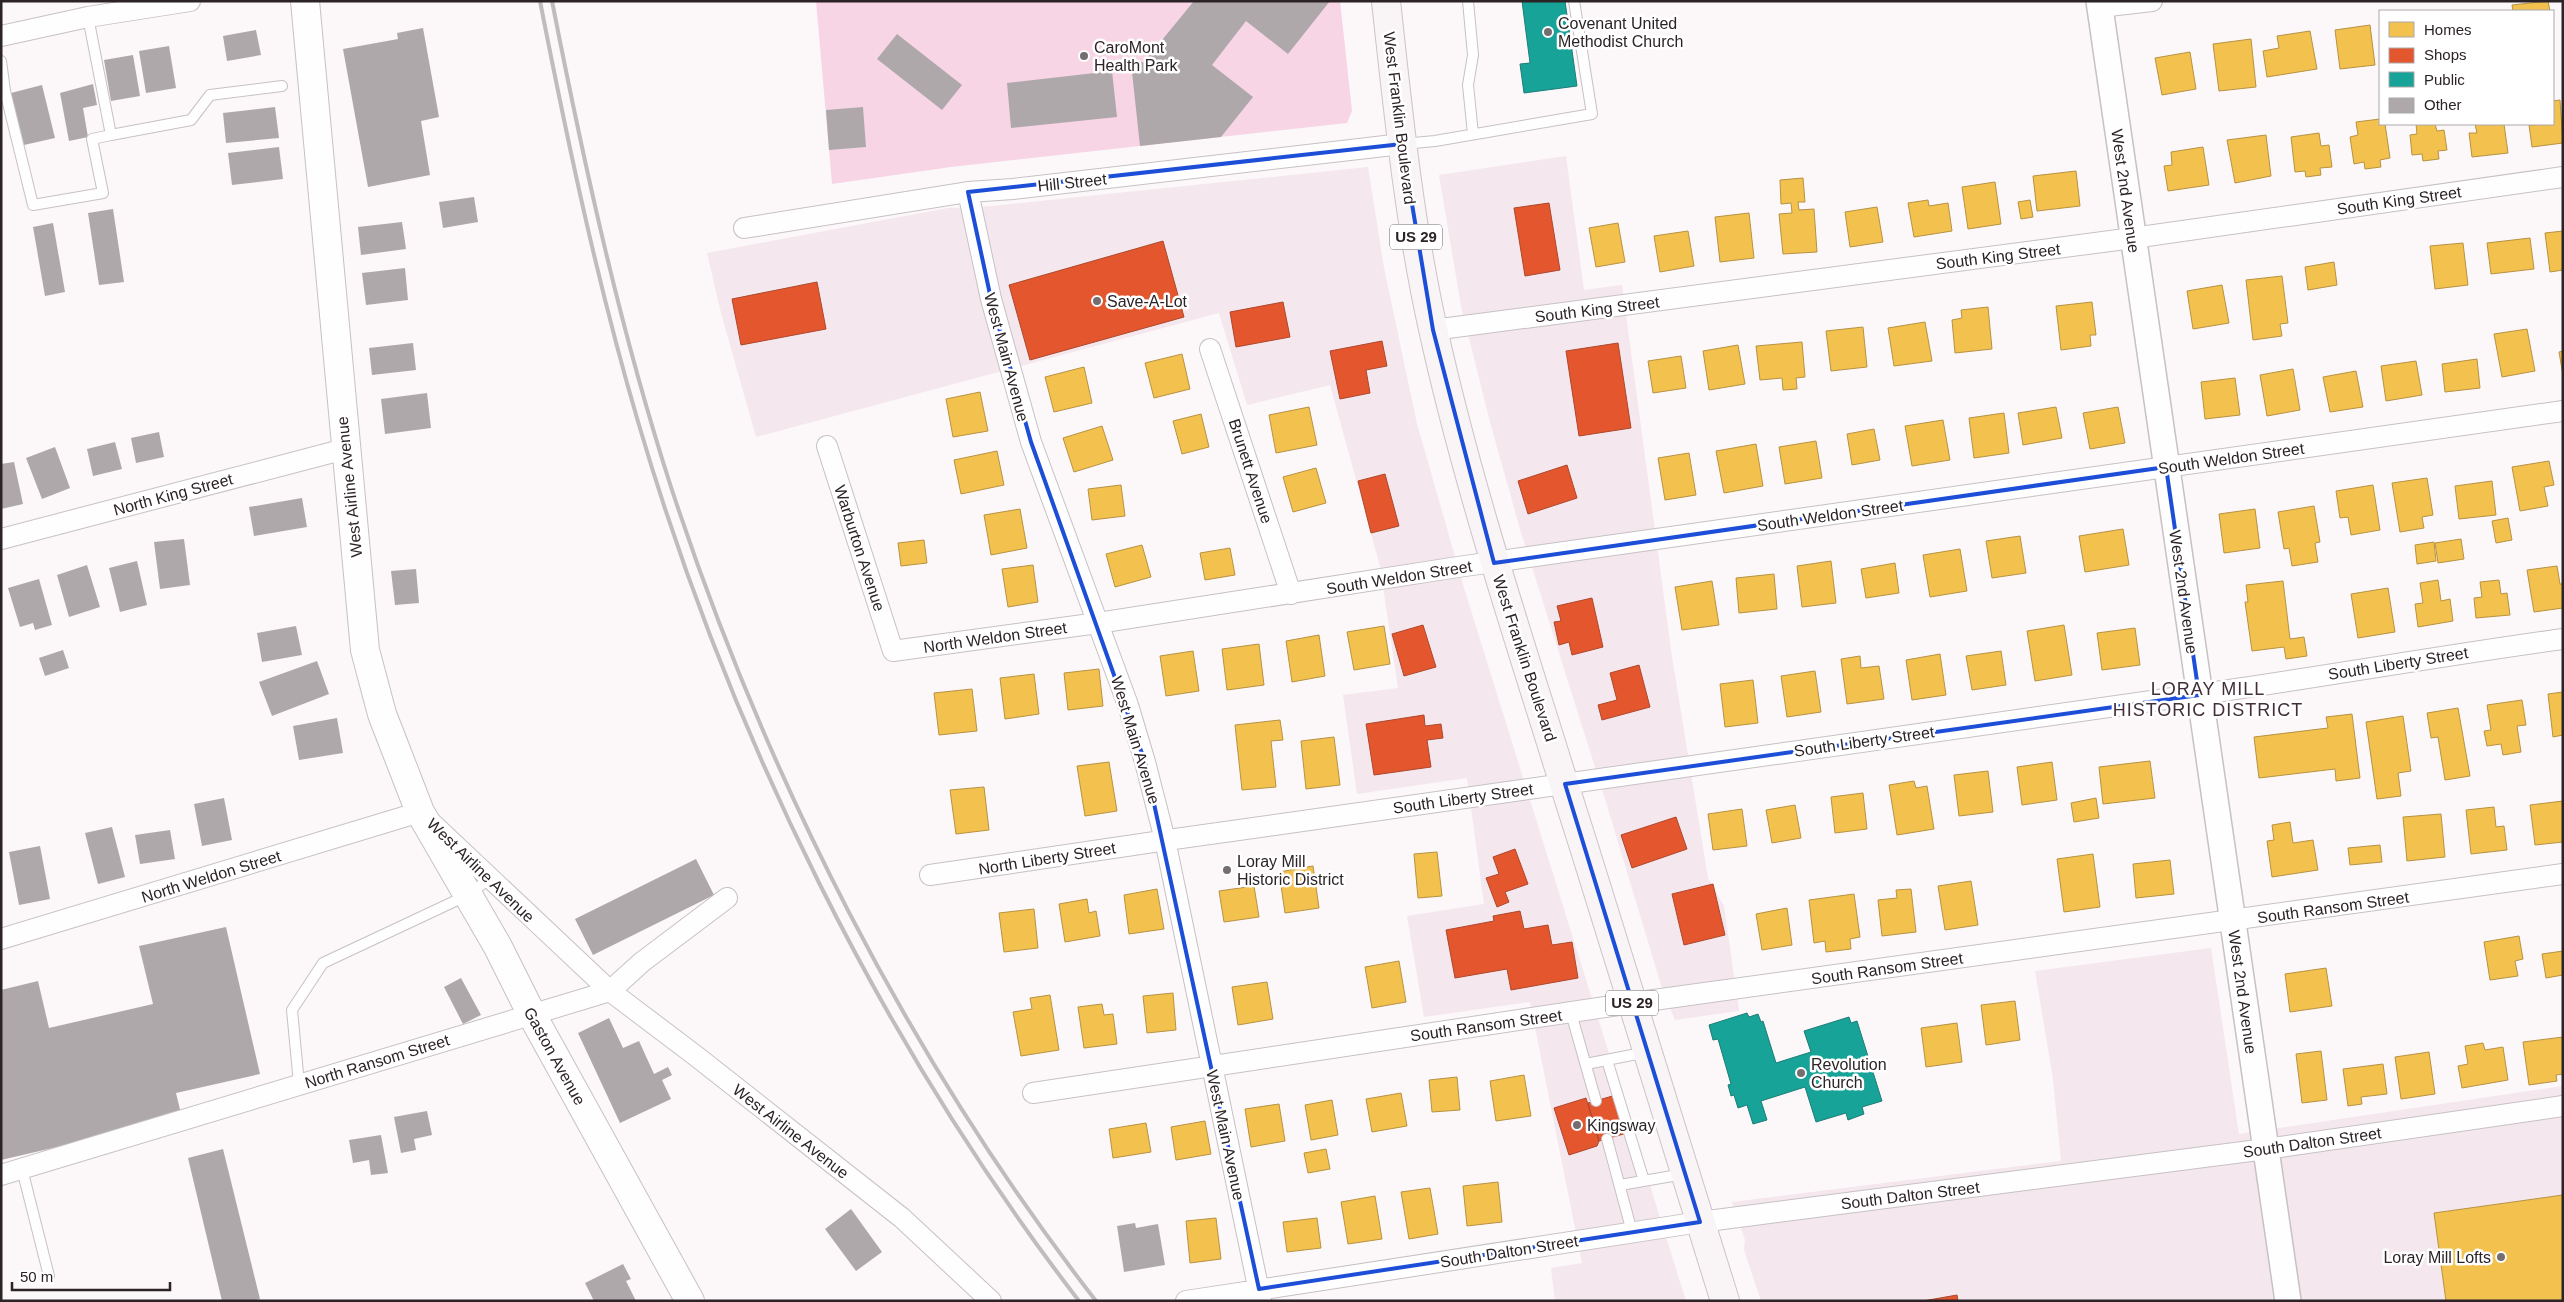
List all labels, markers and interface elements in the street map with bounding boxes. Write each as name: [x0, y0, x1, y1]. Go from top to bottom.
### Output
legend: [2379, 10, 2554, 125]
place label: Covenant United Methodist Church: [1558, 15, 1683, 50]
text: Homes: [2424, 21, 2472, 38]
marker: Covenant United Methodist Church: [1542, 26, 1554, 38]
street label: West Franklin Boulevard: [1380, 31, 1419, 205]
place label: CaroMont Health Park: [1094, 39, 1179, 74]
text: Shops: [2424, 46, 2467, 63]
marker: CaroMont Health Park: [1078, 50, 1090, 62]
text: Public: [2424, 71, 2465, 88]
text: Other: [2424, 96, 2462, 113]
street label: West 2nd Avenue: [2108, 128, 2143, 254]
street label: Hill Street: [1037, 170, 1108, 195]
street label: South King Street: [2336, 183, 2463, 218]
road number: US 29: [1390, 224, 1442, 250]
street label: South King Street: [1935, 240, 2062, 273]
street label: West Main Avenue: [981, 291, 1032, 424]
place label: Save-A-Lot: [1107, 293, 1188, 310]
street label: South King Street: [1534, 293, 1661, 326]
marker: Save-A-Lot: [1091, 295, 1103, 307]
street label: West Airline Avenue: [334, 415, 365, 558]
street label: Brunett Avenue: [1226, 417, 1276, 526]
street label: South Weldon Street: [2157, 440, 2306, 477]
street label: North King Street: [112, 470, 235, 519]
street label: Warburton Avenue: [831, 483, 888, 613]
street label: South Weldon Street: [1756, 497, 1905, 534]
street label: West 2nd Avenue: [2166, 529, 2201, 655]
street label: South Weldon Street: [1325, 557, 1474, 597]
street label: West Franklin Boulevard: [1490, 573, 1559, 744]
street label: North Weldon Street: [922, 619, 1068, 656]
street label: South Liberty Street: [2327, 644, 2470, 683]
street label: West Main Avenue: [1108, 674, 1163, 806]
district label: LORAY MILL HISTORIC DISTRICT: [2113, 679, 2303, 720]
street label: South Liberty Street: [1793, 723, 1936, 760]
street label: South Liberty Street: [1392, 780, 1535, 817]
street label: West Airline Avenue: [424, 815, 538, 926]
street label: North Liberty Street: [977, 839, 1117, 878]
street label: North Weldon Street: [139, 847, 283, 906]
place label: Loray Mill Historic District: [1237, 853, 1344, 888]
marker: Loray Mill Historic District: [1221, 864, 1233, 876]
street label: South Ransom Street: [2256, 888, 2411, 927]
street label: West 2nd Avenue: [2225, 929, 2260, 1055]
street label: South Ransom Street: [1810, 949, 1965, 988]
road number: US 29: [1606, 990, 1658, 1016]
street label: Gaston Avenue: [521, 1004, 588, 1108]
street label: South Ransom Street: [1409, 1006, 1564, 1045]
street label: North Ransom Street: [303, 1031, 452, 1092]
place label: Revolution Church: [1811, 1056, 1887, 1091]
marker: Revolution Church: [1795, 1067, 1807, 1079]
street label: West Main Avenue: [1203, 1068, 1248, 1202]
street label: West Airline Avenue: [730, 1081, 852, 1182]
place label: Kingsway: [1587, 1117, 1655, 1134]
marker: Kingsway: [1571, 1119, 1583, 1131]
street label: South Dalton Street: [2242, 1124, 2383, 1161]
street label: South Dalton Street: [1840, 1178, 1981, 1212]
street label: South Dalton Street: [1439, 1232, 1580, 1271]
place label: Loray Mill Lofts: [2383, 1249, 2491, 1266]
marker: Loray Mill Lofts: [2495, 1251, 2507, 1263]
scale bar: [12, 1260, 170, 1292]
text: 50 m: [20, 1268, 53, 1285]

